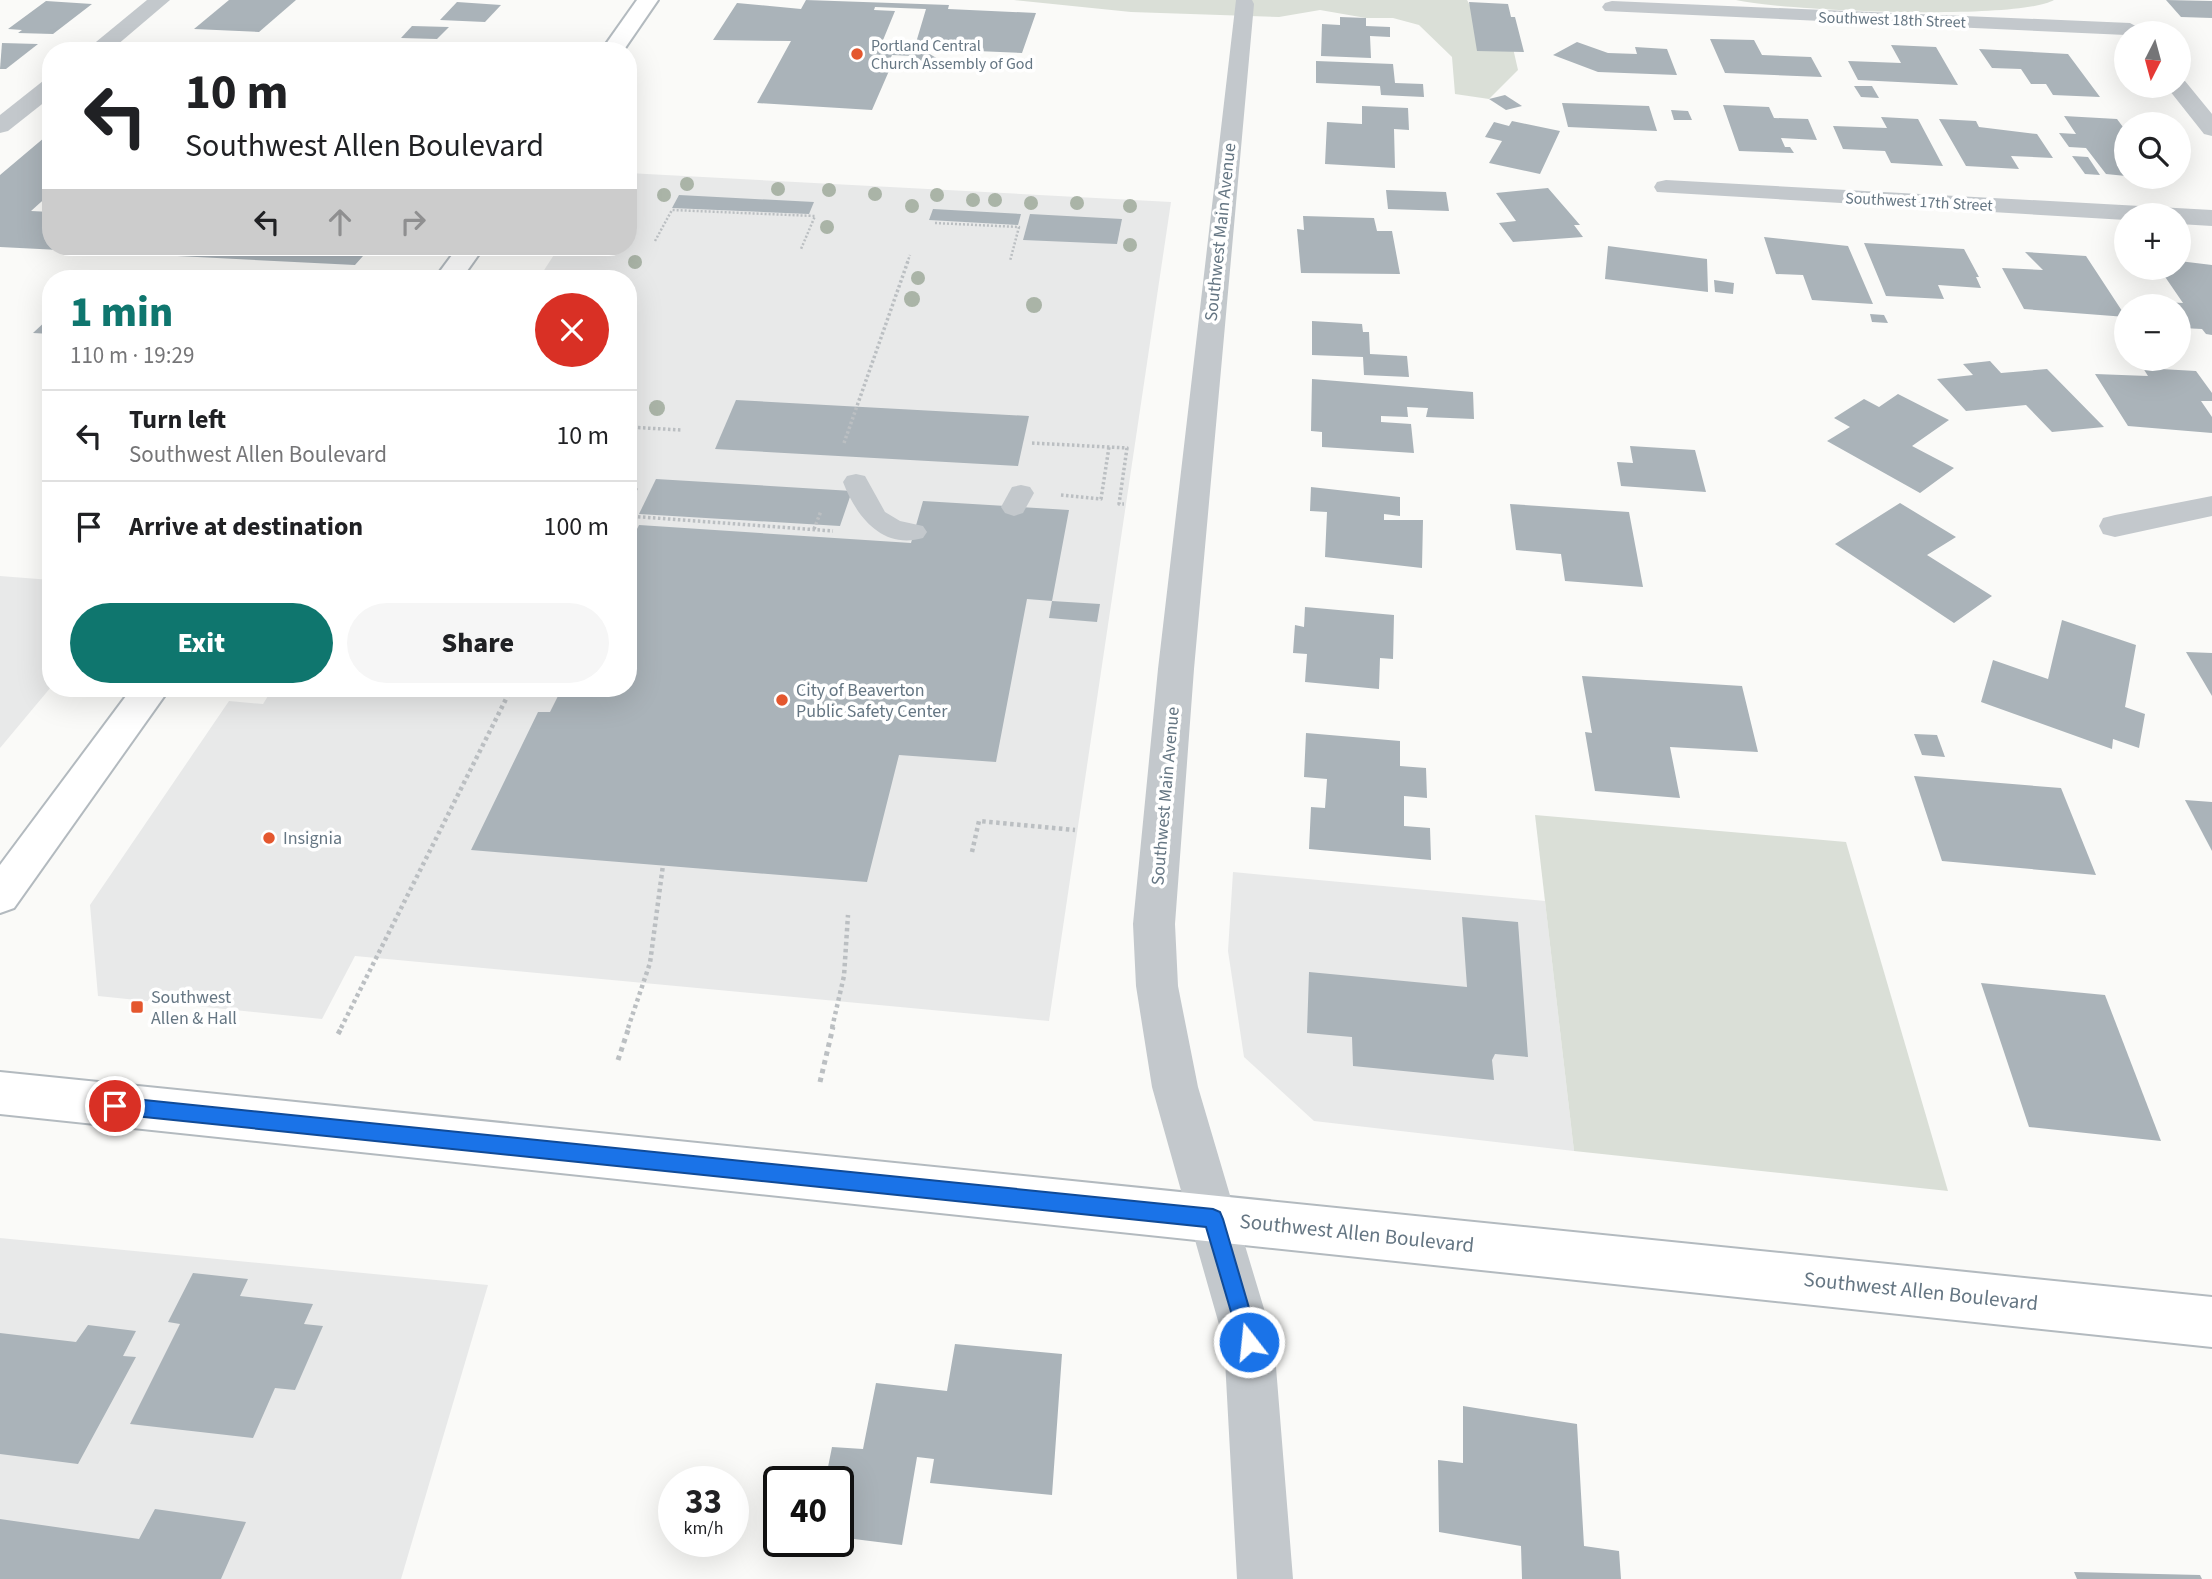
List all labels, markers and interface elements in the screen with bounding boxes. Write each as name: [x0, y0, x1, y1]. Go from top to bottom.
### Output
street label: Southwest 18th Street: [1818, 6, 1967, 34]
north arrow: [2114, 21, 2191, 98]
map controls: [2114, 21, 2191, 371]
place label: Portland Central Church Assembly of God: [871, 35, 1033, 75]
marker: Portland Central Church Assembly of God: [849, 46, 865, 62]
text: 10 m: [185, 58, 289, 128]
icon: left: [70, 70, 161, 161]
button: search: [2114, 112, 2191, 189]
text: Southwest Allen Boulevard: [185, 123, 544, 169]
street label: Southwest Main Avenue: [1199, 142, 1242, 322]
street label: Southwest 17th Street: [1845, 187, 1994, 217]
icon: left: [248, 203, 286, 241]
icon: ahead: [321, 203, 359, 241]
icon: right: [394, 203, 432, 241]
button: +: [2114, 203, 2191, 280]
text: 1 min: [70, 283, 173, 343]
button: close: [535, 293, 609, 367]
button: −: [2114, 294, 2191, 371]
text: 110 m · 19:29: [70, 339, 194, 372]
text: Turn left: [129, 401, 226, 438]
icon: left: [70, 417, 108, 455]
text: 10 m: [556, 417, 609, 454]
text: Southwest Allen Boulevard: [129, 438, 387, 471]
icon: arrive: [70, 508, 108, 546]
text: Arrive at destination: [129, 508, 363, 545]
text: 100 m: [543, 508, 609, 545]
button: Exit: [70, 603, 333, 683]
button: Share: [347, 603, 609, 683]
place label: City of Beaverton Public Safety Center: [796, 678, 948, 724]
marker: City of Beaverton Public Safety Center: [774, 692, 790, 708]
street label: Southwest Main Avenue: [1145, 706, 1186, 886]
place label: Insignia: [283, 826, 342, 851]
marker: Insignia: [261, 830, 277, 846]
place label: Southwest Allen & Hall: [151, 985, 237, 1031]
marker: Southwest Allen & Hall: [129, 999, 145, 1015]
pin: [85, 1076, 145, 1136]
icon: arrive: [96, 1087, 134, 1125]
street label: Southwest Allen Boulevard: [1238, 1206, 1476, 1260]
street label: Southwest Allen Boulevard: [1802, 1264, 2040, 1318]
position arrow: [1212, 1305, 1286, 1379]
speed limit sign: 40: [763, 1466, 854, 1557]
text: 33: [685, 1477, 722, 1527]
text: km/h: [684, 1516, 723, 1541]

